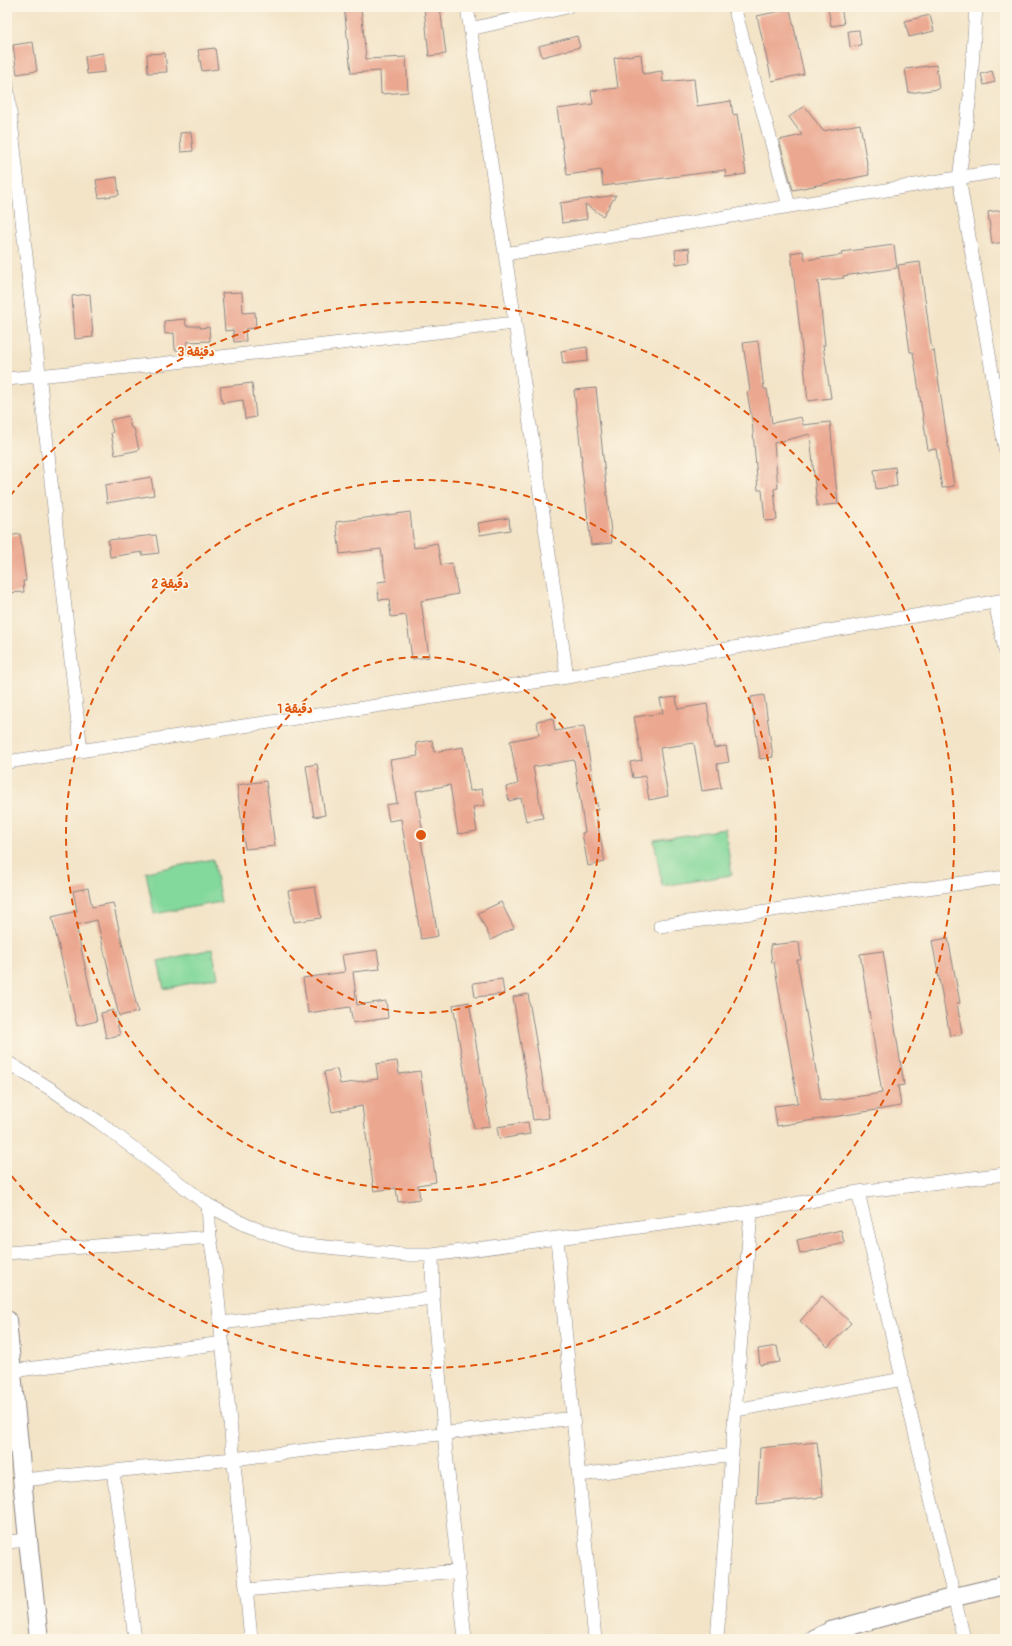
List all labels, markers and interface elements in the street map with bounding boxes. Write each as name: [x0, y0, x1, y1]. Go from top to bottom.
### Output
text: 3 دقيقة: [178, 345, 215, 360]
text: 2 دقيقة: [152, 577, 189, 592]
text: 1 دقيقة: [278, 702, 313, 717]
centre of rings: [414, 828, 428, 842]

